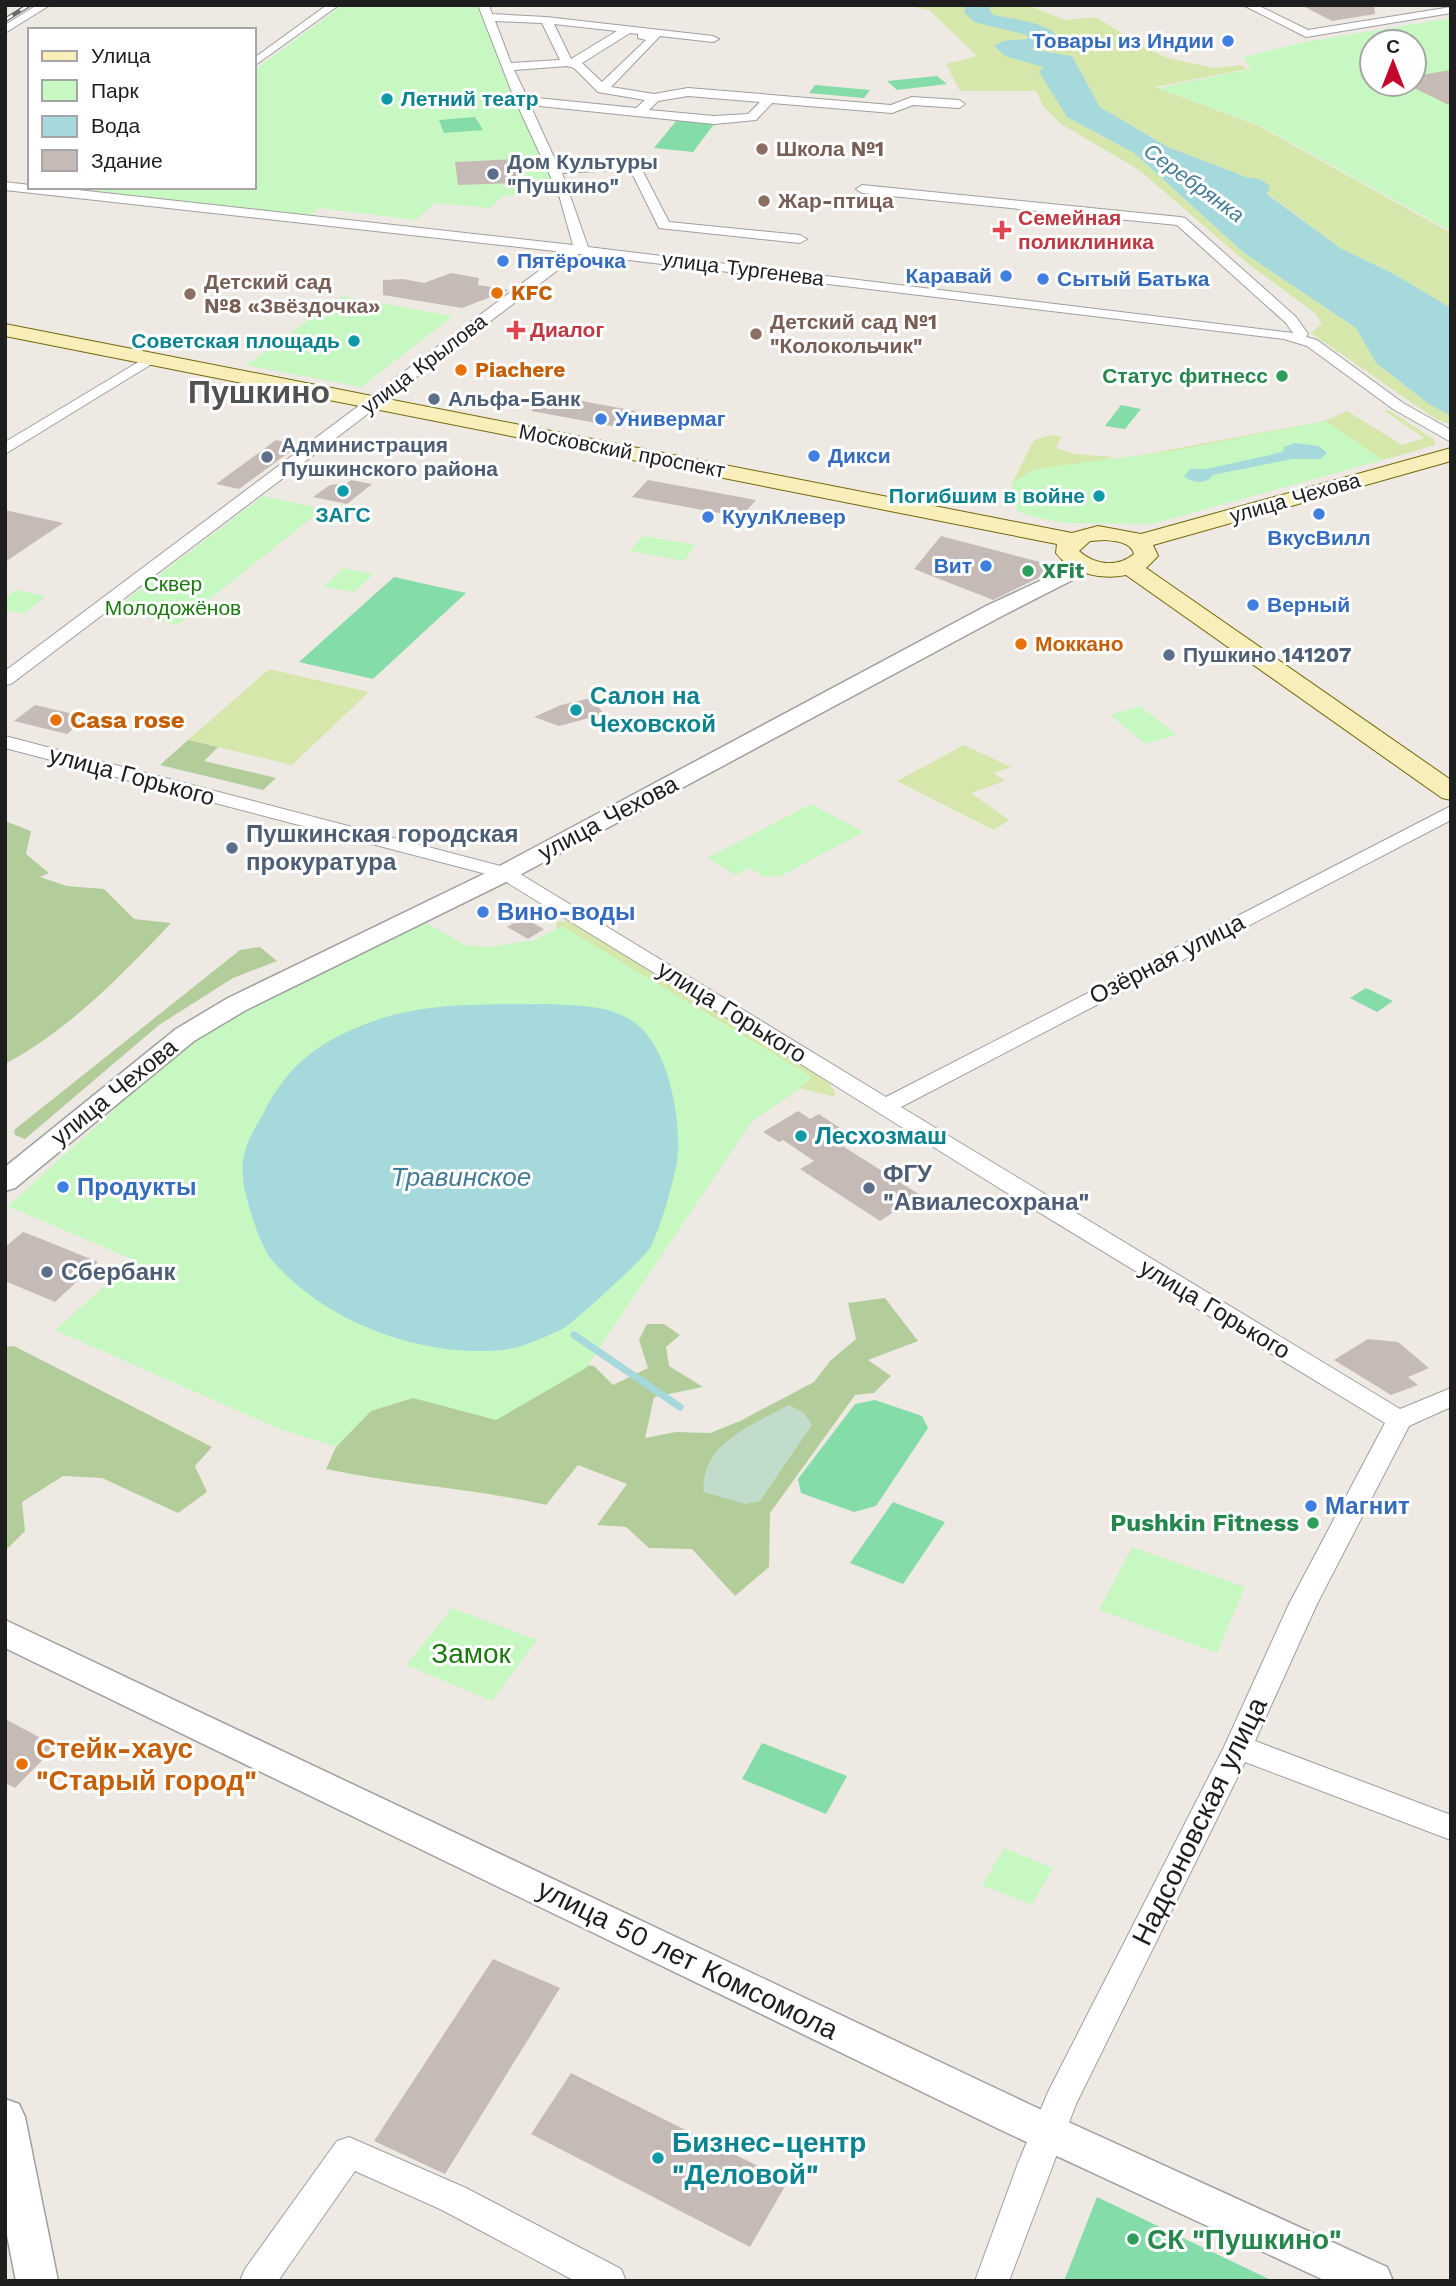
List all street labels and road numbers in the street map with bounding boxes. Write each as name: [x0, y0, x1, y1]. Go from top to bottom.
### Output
street label: улица Тургенева: [661, 246, 826, 291]
street label: улица Крылова: [356, 308, 492, 419]
street label: Московский проспект: [517, 418, 728, 483]
street label: улица Чехова: [1227, 467, 1363, 528]
street label: улица Горького: [46, 740, 218, 812]
street label: улица Чехова: [533, 769, 683, 866]
street label: Озёрная улица: [1085, 908, 1250, 1010]
street label: улица Горького: [652, 955, 812, 1069]
street label: улица Чехова: [45, 1032, 183, 1151]
street label: улица Горького: [1135, 1253, 1295, 1365]
street label: Надсоновская улица: [1125, 1691, 1274, 1951]
street label: улица 50 лет Комсомола: [532, 1872, 844, 2047]

